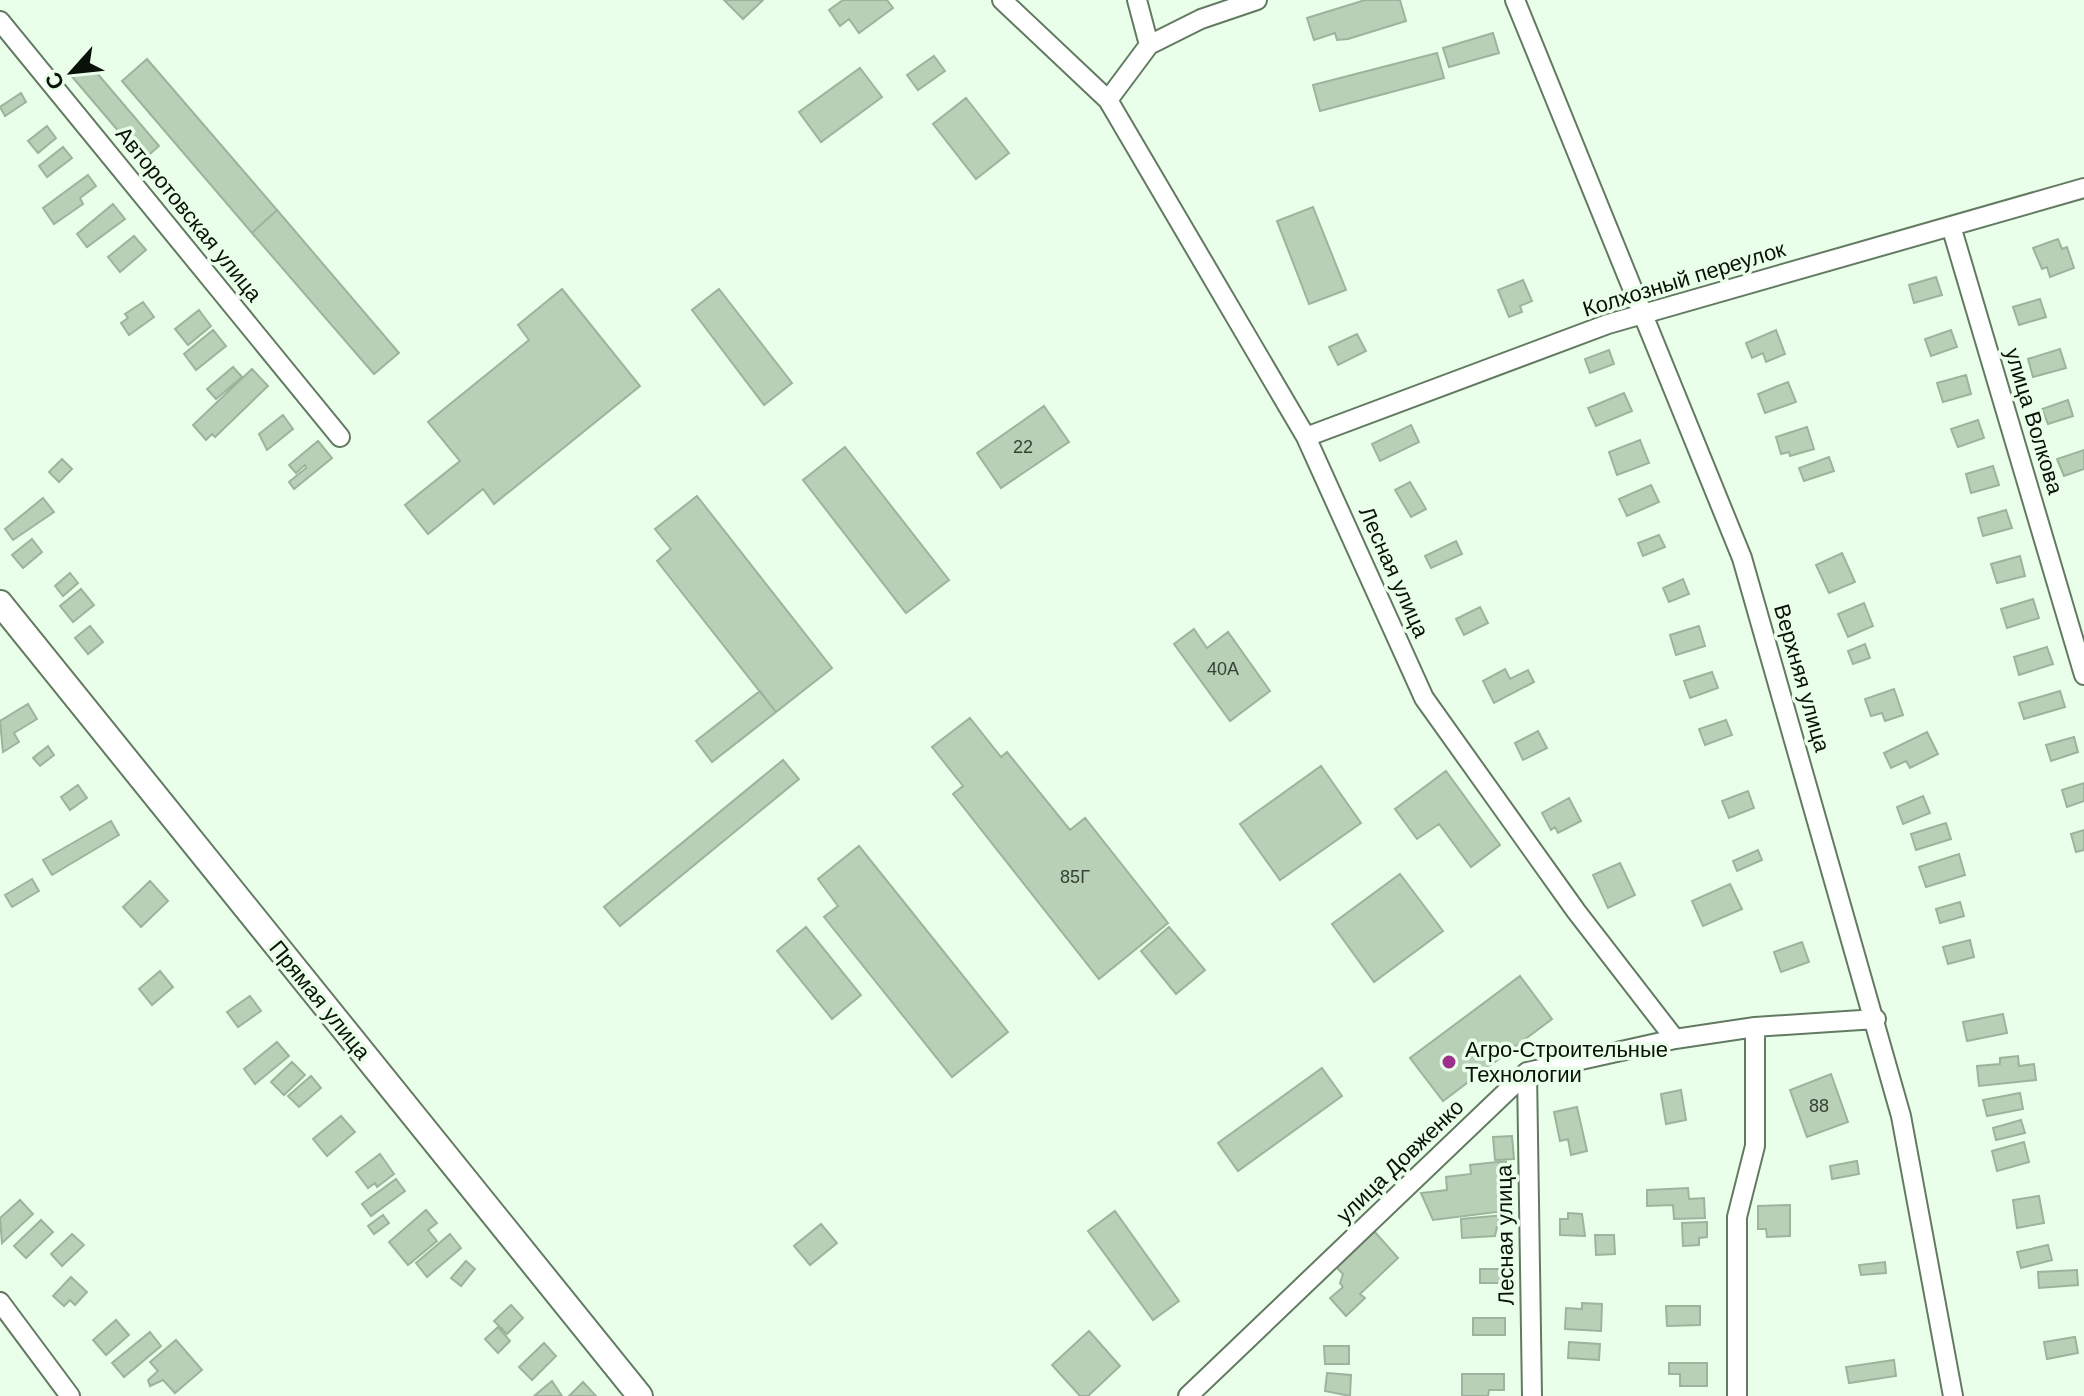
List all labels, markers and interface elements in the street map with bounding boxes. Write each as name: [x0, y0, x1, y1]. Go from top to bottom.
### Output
north arrow: [32, 32, 112, 112]
text: С: [40, 68, 69, 94]
street label: Авторотовская улица: [111, 122, 268, 307]
street label: Колхозный переулок: [1580, 236, 1789, 322]
street label: улица Волкова: [2000, 345, 2068, 498]
house number: 22: [1013, 437, 1033, 457]
street label: Лесная улица: [1354, 503, 1434, 642]
street label: Верхняя улица: [1769, 601, 1835, 755]
house number: 40А: [1207, 659, 1239, 679]
house number: 85Г: [1060, 867, 1090, 887]
street label: Прямая улица: [264, 936, 376, 1065]
place label: Агро-Строительные Технологии: [1465, 1037, 1668, 1087]
marker: Агро-Строительные Технологии: [1440, 1053, 1458, 1071]
street label: улица Довженко: [1331, 1094, 1469, 1228]
house number: 88: [1809, 1096, 1829, 1116]
street label: Лесная улица: [1491, 1164, 1519, 1305]

